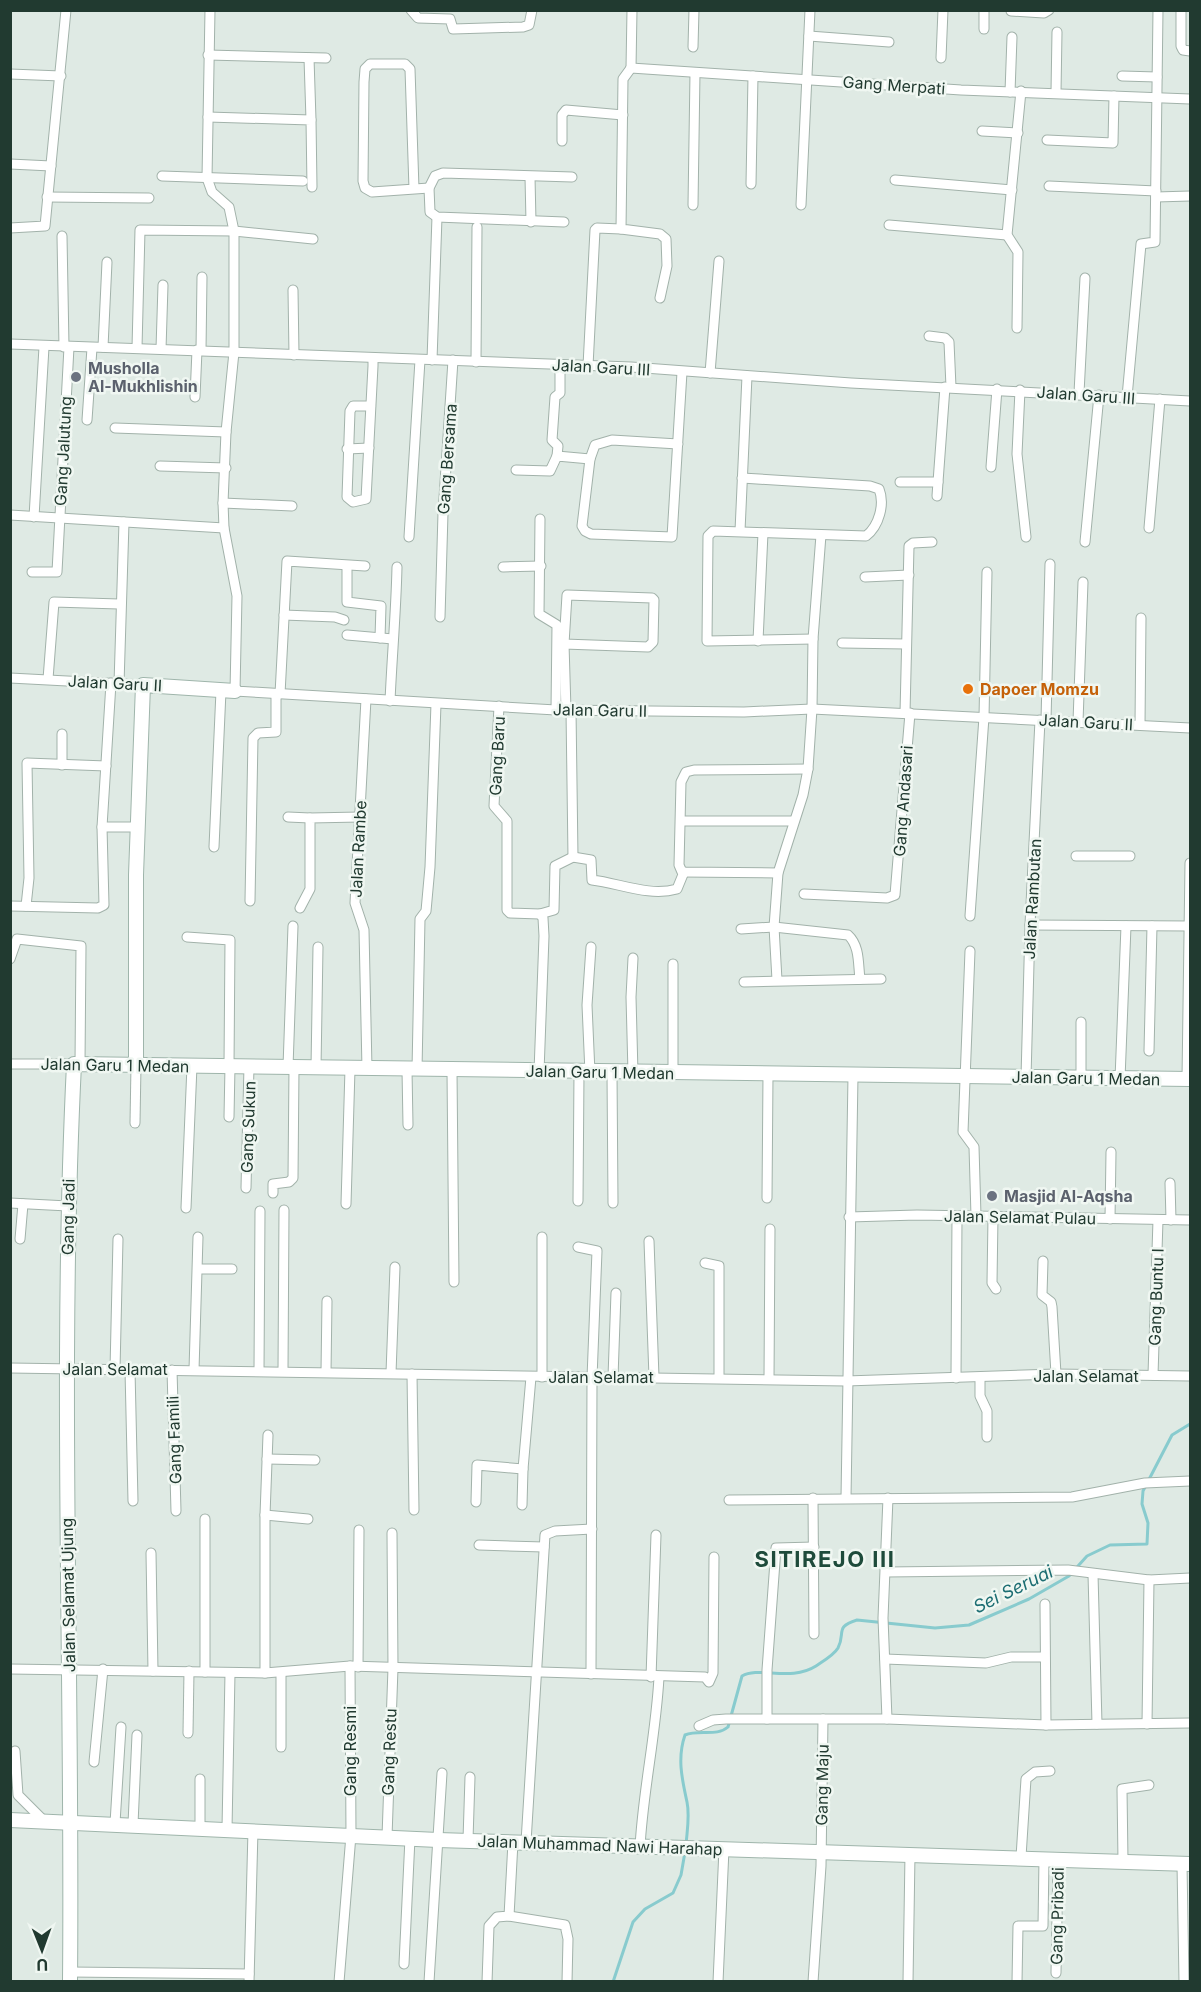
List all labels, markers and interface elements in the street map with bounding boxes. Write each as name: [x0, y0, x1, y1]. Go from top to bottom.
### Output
street label: Gang Merpati: [842, 71, 946, 99]
street label: Jalan Garu III: [551, 354, 651, 380]
place label: Musholla Al-Mukhlishin: [88, 358, 198, 396]
marker: Musholla Al-Mukhlishin: [69, 370, 83, 384]
street label: Jalan Garu III: [1036, 382, 1136, 408]
street label: Gang Jalutung: [50, 395, 76, 507]
street label: Gang Bersama: [433, 403, 461, 515]
street label: Jalan Garu II: [67, 671, 163, 695]
place label: Dapoer Momzu: [980, 679, 1099, 699]
marker: Dapoer Momzu: [961, 682, 975, 696]
street label: Jalan Garu II: [553, 699, 647, 721]
street label: Jalan Garu II: [1038, 710, 1134, 734]
street label: Gang Baru: [485, 716, 509, 796]
street label: Gang Andasari: [889, 745, 917, 857]
street label: Jalan Rambe: [345, 800, 371, 898]
street label: Jalan Rambutan: [1019, 838, 1045, 960]
street label: Jalan Garu 1 Medan: [40, 1054, 190, 1076]
street label: Jalan Garu 1 Medan: [525, 1061, 675, 1083]
street label: Jalan Garu 1 Medan: [1011, 1067, 1161, 1089]
street label: Gang Sukun: [236, 1081, 260, 1173]
street label: Gang Jadi: [57, 1179, 79, 1255]
place label: Masjid Al-Aqsha: [1004, 1186, 1133, 1206]
marker: Masjid Al-Aqsha: [985, 1189, 999, 1203]
street label: Jalan Selamat Pulau: [944, 1206, 1096, 1228]
street label: Gang Buntu I: [1144, 1248, 1168, 1346]
street label: Jalan Selamat: [62, 1359, 168, 1379]
street label: Jalan Selamat: [1033, 1366, 1139, 1386]
street label: Jalan Selamat: [548, 1367, 654, 1387]
street label: Gang Famili: [162, 1395, 186, 1485]
street label: Jalan Selamat Ujung: [57, 1518, 79, 1672]
district label: SITIREJO III: [755, 1546, 895, 1572]
water label: Sei Seruai: [970, 1560, 1057, 1617]
street label: Gang Resmi: [340, 1706, 360, 1796]
street label: Gang Restu: [377, 1708, 401, 1796]
street label: Gang Maju: [811, 1744, 833, 1826]
street label: Jalan Muhammad Nawi Harahap: [477, 1831, 723, 1859]
street label: Gang Pribadi: [1046, 1867, 1068, 1965]
north arrow: [12, 1920, 72, 1980]
text: U: [36, 1955, 48, 1975]

